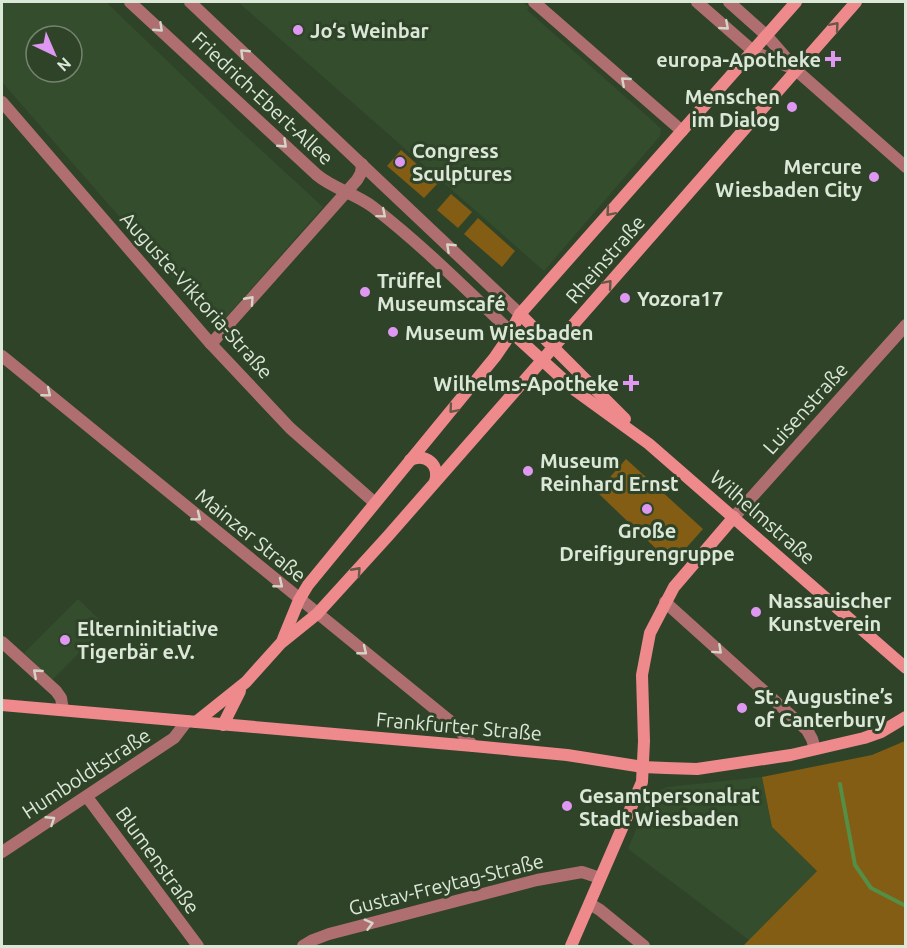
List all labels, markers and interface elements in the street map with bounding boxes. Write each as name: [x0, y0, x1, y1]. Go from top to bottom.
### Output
place label: Jo‘s Weinbar: [310, 19, 430, 42]
one-way arrow: [718, 19, 729, 30]
one-way arrow: [152, 21, 162, 32]
one-way arrow: [828, 22, 839, 33]
marker: Jo‘s Weinbar: [291, 23, 305, 37]
north arrow: [24, 24, 84, 84]
street label: Friedrich-Ebert-Allee: [188, 27, 338, 169]
place label: europa-Apotheke: [656, 48, 821, 71]
one-way arrow: [241, 49, 251, 60]
marker: europa-Apotheke: [826, 52, 840, 66]
text: N: [54, 54, 75, 75]
one-way arrow: [621, 77, 632, 88]
place label: Menschen im Dialog: [685, 85, 780, 131]
marker: Menschen im Dialog: [785, 100, 799, 114]
one-way arrow: [276, 136, 287, 147]
place label: Congress Sculptures: [412, 139, 512, 185]
marker: Congress Sculptures: [393, 155, 407, 169]
place label: Mercure Wiesbaden City: [715, 155, 862, 201]
marker: Mercure Wiesbaden City: [867, 170, 881, 184]
one-way arrow: [606, 205, 617, 216]
street label: Auguste-Viktoria-Straße: [116, 207, 278, 383]
one-way arrow: [375, 207, 386, 218]
street label: Rheinstraße: [561, 210, 649, 308]
one-way arrow: [446, 243, 457, 254]
place label: Trüffel Museumscafé: [377, 269, 506, 315]
one-way arrow: [601, 280, 612, 291]
marker: Trüffel Museumscafé: [358, 285, 372, 299]
place label: Yozora17: [637, 287, 723, 310]
marker: Yozora17: [618, 291, 632, 305]
one-way arrow: [243, 297, 254, 307]
place label: Museum Wiesbaden: [405, 321, 593, 344]
marker: Museum Wiesbaden: [386, 325, 400, 339]
street label: Luisenstraße: [758, 358, 852, 458]
place label: Wilhelms-Apotheke: [433, 372, 619, 395]
marker: Wilhelms-Apotheke: [624, 376, 638, 390]
one-way arrow: [40, 386, 51, 397]
one-way arrow: [449, 402, 460, 413]
place label: Museum Reinhard Ernst: [540, 449, 679, 495]
marker: Museum Reinhard Ernst: [521, 464, 535, 478]
street label: Wilhelmstraße: [706, 465, 820, 569]
street label: Mainzer Straße: [191, 483, 311, 587]
marker: Große Dreifigurengruppe: [640, 502, 654, 516]
one-way arrow: [191, 509, 202, 520]
place label: Große Dreifigurengruppe: [559, 519, 735, 565]
one-way arrow: [349, 567, 360, 578]
one-way arrow: [272, 576, 283, 587]
place label: Nassauischer Kunstverein: [768, 589, 892, 635]
marker: Nassauischer Kunstverein: [749, 605, 763, 619]
place label: Elterninitiative Tigerbär e.V.: [77, 617, 219, 663]
marker: Elterninitiative Tigerbär e.V.: [58, 633, 72, 647]
one-way arrow: [356, 643, 367, 654]
one-way arrow: [711, 643, 721, 654]
one-way arrow: [33, 669, 44, 680]
place label: St. Augustine’s of Canterbury: [754, 685, 893, 731]
marker: St. Augustine’s of Canterbury: [735, 701, 749, 715]
street label: Frankfurter Straße: [375, 707, 543, 745]
street label: Humboldtstraße: [18, 723, 154, 823]
place label: Gesamtpersonalrat Stadt Wiesbaden: [579, 784, 760, 830]
marker: Gesamtpersonalrat Stadt Wiesbaden: [560, 799, 574, 813]
street label: Blumenstraße: [112, 802, 204, 918]
one-way arrow: [44, 816, 55, 827]
street label: Gustav-Freytag-Straße: [346, 849, 546, 919]
one-way arrow: [364, 918, 374, 931]

